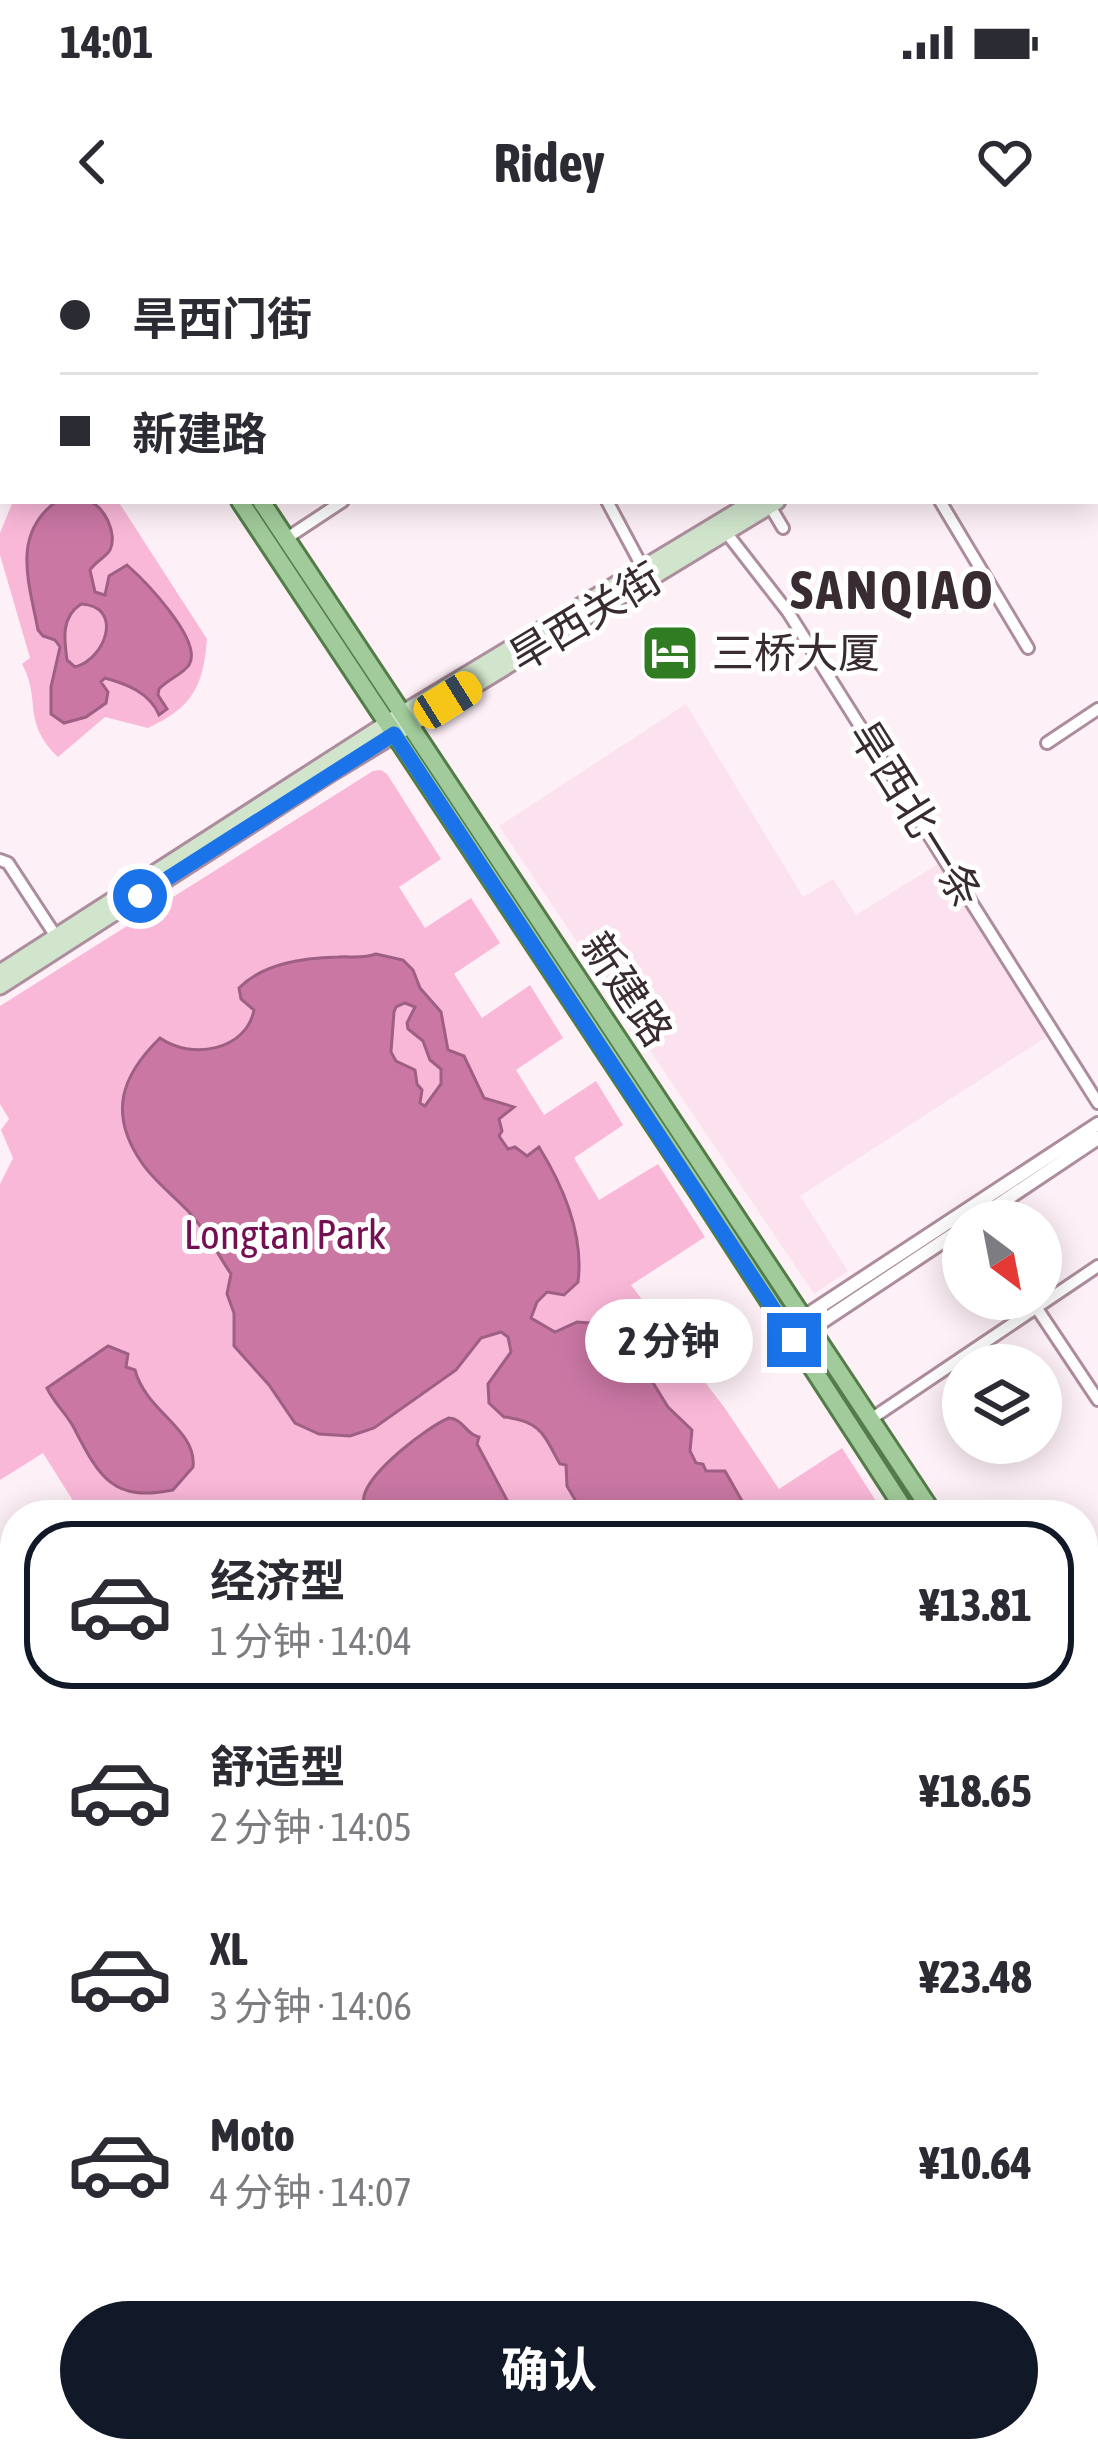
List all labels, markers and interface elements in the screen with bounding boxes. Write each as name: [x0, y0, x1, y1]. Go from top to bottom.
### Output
text: 14:01: [60, 16, 154, 68]
icon: back: [60, 129, 126, 195]
icon: heart: [972, 129, 1038, 195]
text: Ridey: [493, 132, 605, 193]
text: 旱西门街: [132, 293, 312, 345]
text: 新建路: [132, 408, 267, 460]
street label: 旱西关街: [501, 553, 669, 681]
district label: SANQIAO: [790, 559, 996, 620]
hotel icon: 三桥大厦: [639, 622, 701, 684]
place label: 三桥大厦: [712, 629, 880, 677]
car: [408, 666, 488, 734]
street label: 旱西北一条: [840, 712, 992, 916]
route start: [113, 869, 167, 923]
street label: 新建路: [572, 923, 682, 1055]
north arrow: [942, 1200, 1062, 1320]
map controls: [942, 1200, 1062, 1464]
park label: Longtan Park: [184, 1210, 386, 1258]
callout: 2 分钟: [584, 1298, 752, 1382]
route end: [767, 1313, 821, 1367]
text: 2 分钟: [618, 1319, 720, 1363]
button: layers: [942, 1344, 1062, 1464]
icon: car: [66, 1551, 174, 1659]
text: 经济型: [210, 1555, 345, 1607]
text: ¥13.81: [919, 1579, 1032, 1631]
text: 1 分钟 · 14:04: [210, 1619, 412, 1663]
icon: car: [66, 1737, 174, 1845]
text: 舒适型: [210, 1741, 345, 1793]
text: ¥18.65: [919, 1765, 1032, 1817]
text: 2 分钟 · 14:05: [210, 1805, 412, 1849]
icon: car: [66, 1923, 174, 2031]
text: XL: [210, 1923, 248, 1975]
text: ¥23.48: [919, 1951, 1032, 2003]
text: 3 分钟 · 14:06: [210, 1984, 412, 2028]
icon: car: [66, 2109, 174, 2217]
text: Moto: [210, 2109, 295, 2161]
text: ¥10.64: [919, 2137, 1032, 2189]
text: 4 分钟 · 14:07: [210, 2170, 412, 2214]
button: 确认: [60, 2301, 1038, 2439]

